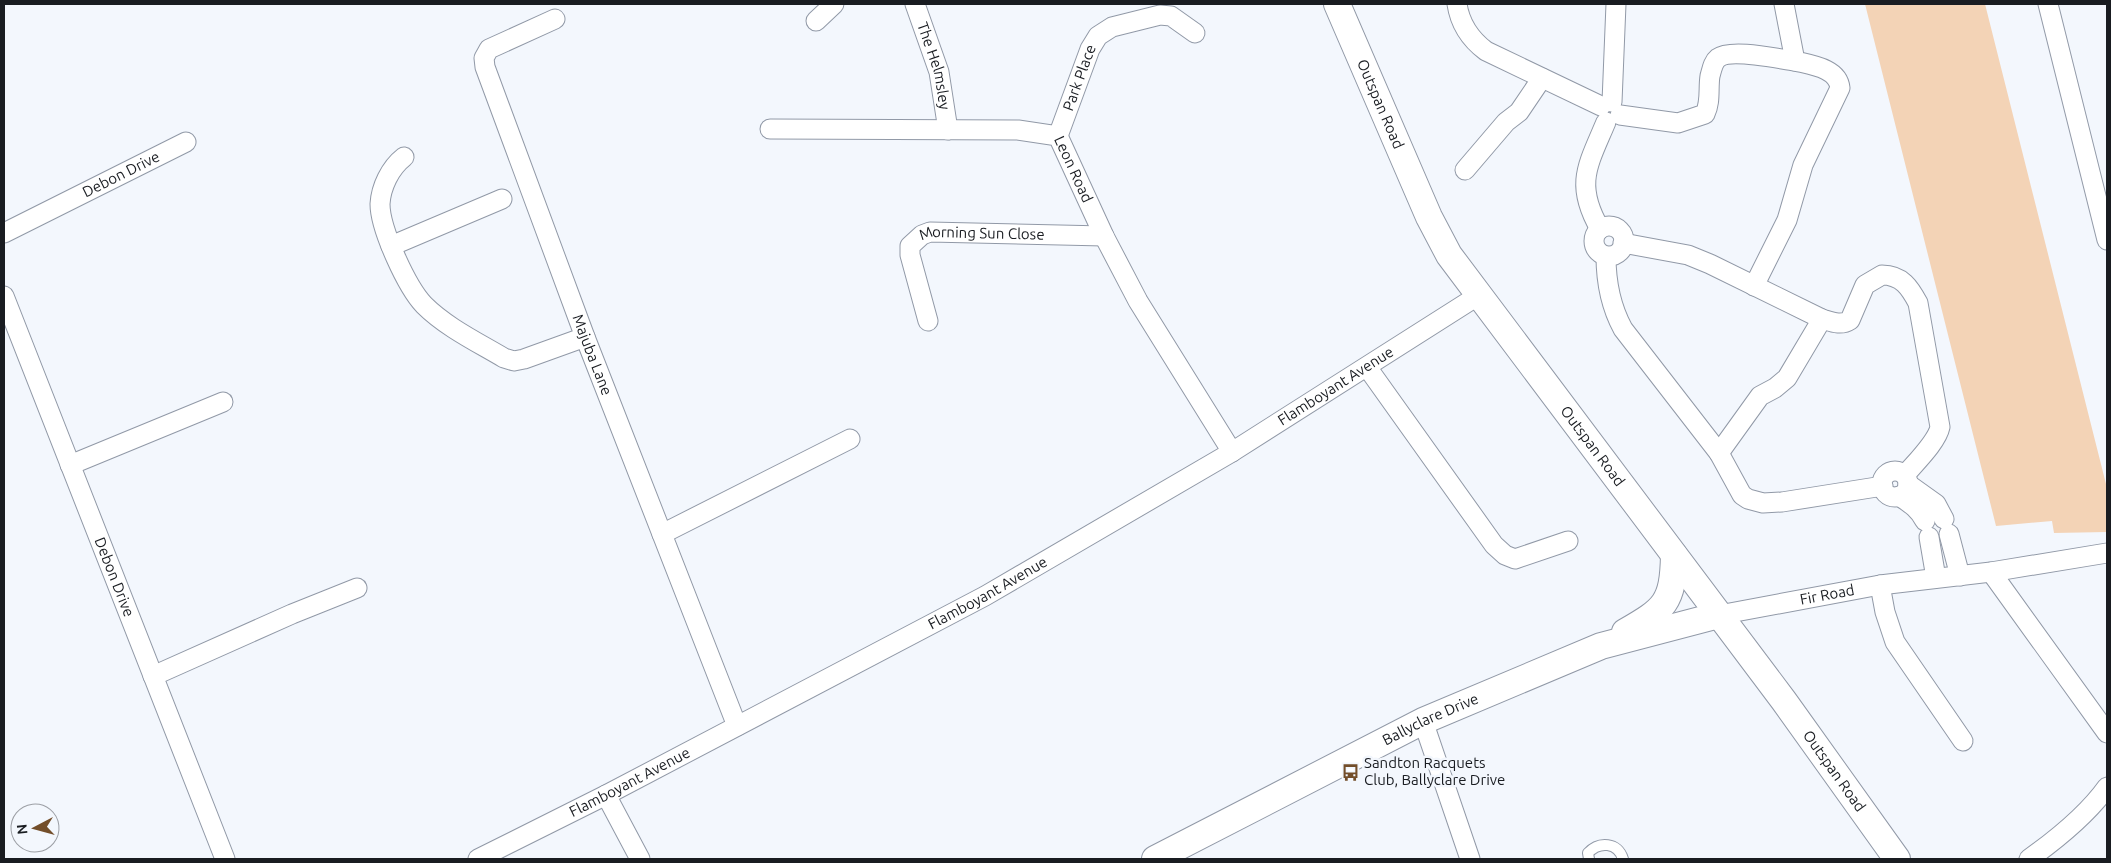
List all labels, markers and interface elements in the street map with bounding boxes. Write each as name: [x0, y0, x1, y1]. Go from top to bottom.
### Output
street label: The Helmsley: [914, 20, 954, 111]
street label: Park Place: [1059, 42, 1099, 113]
street label: Outspan Road: [1354, 57, 1407, 151]
street label: Leon Road: [1051, 133, 1096, 205]
street label: Debon Drive: [80, 148, 162, 200]
street label: Morning Sun Close: [917, 223, 1045, 243]
street label: Majuba Lane: [569, 312, 616, 397]
street label: Flamboyant Avenue: [1275, 343, 1396, 429]
street label: Outspan Road: [1557, 402, 1629, 489]
street label: Debon Drive: [92, 535, 138, 619]
street label: Flamboyant Avenue: [925, 553, 1050, 632]
street label: Fir Road: [1798, 581, 1856, 608]
street label: Ballyclare Drive: [1379, 690, 1481, 748]
street label: Outspan Road: [1800, 727, 1869, 815]
street label: Flamboyant Avenue: [566, 743, 693, 820]
place label: Sandton Racquets Club, Ballyclare Drive: [1364, 754, 1505, 788]
bus stop icon: Sandton Racquets Club, Ballyclare Drive: [1340, 762, 1360, 782]
north arrow: [10, 803, 60, 853]
text: N: [14, 823, 31, 835]

